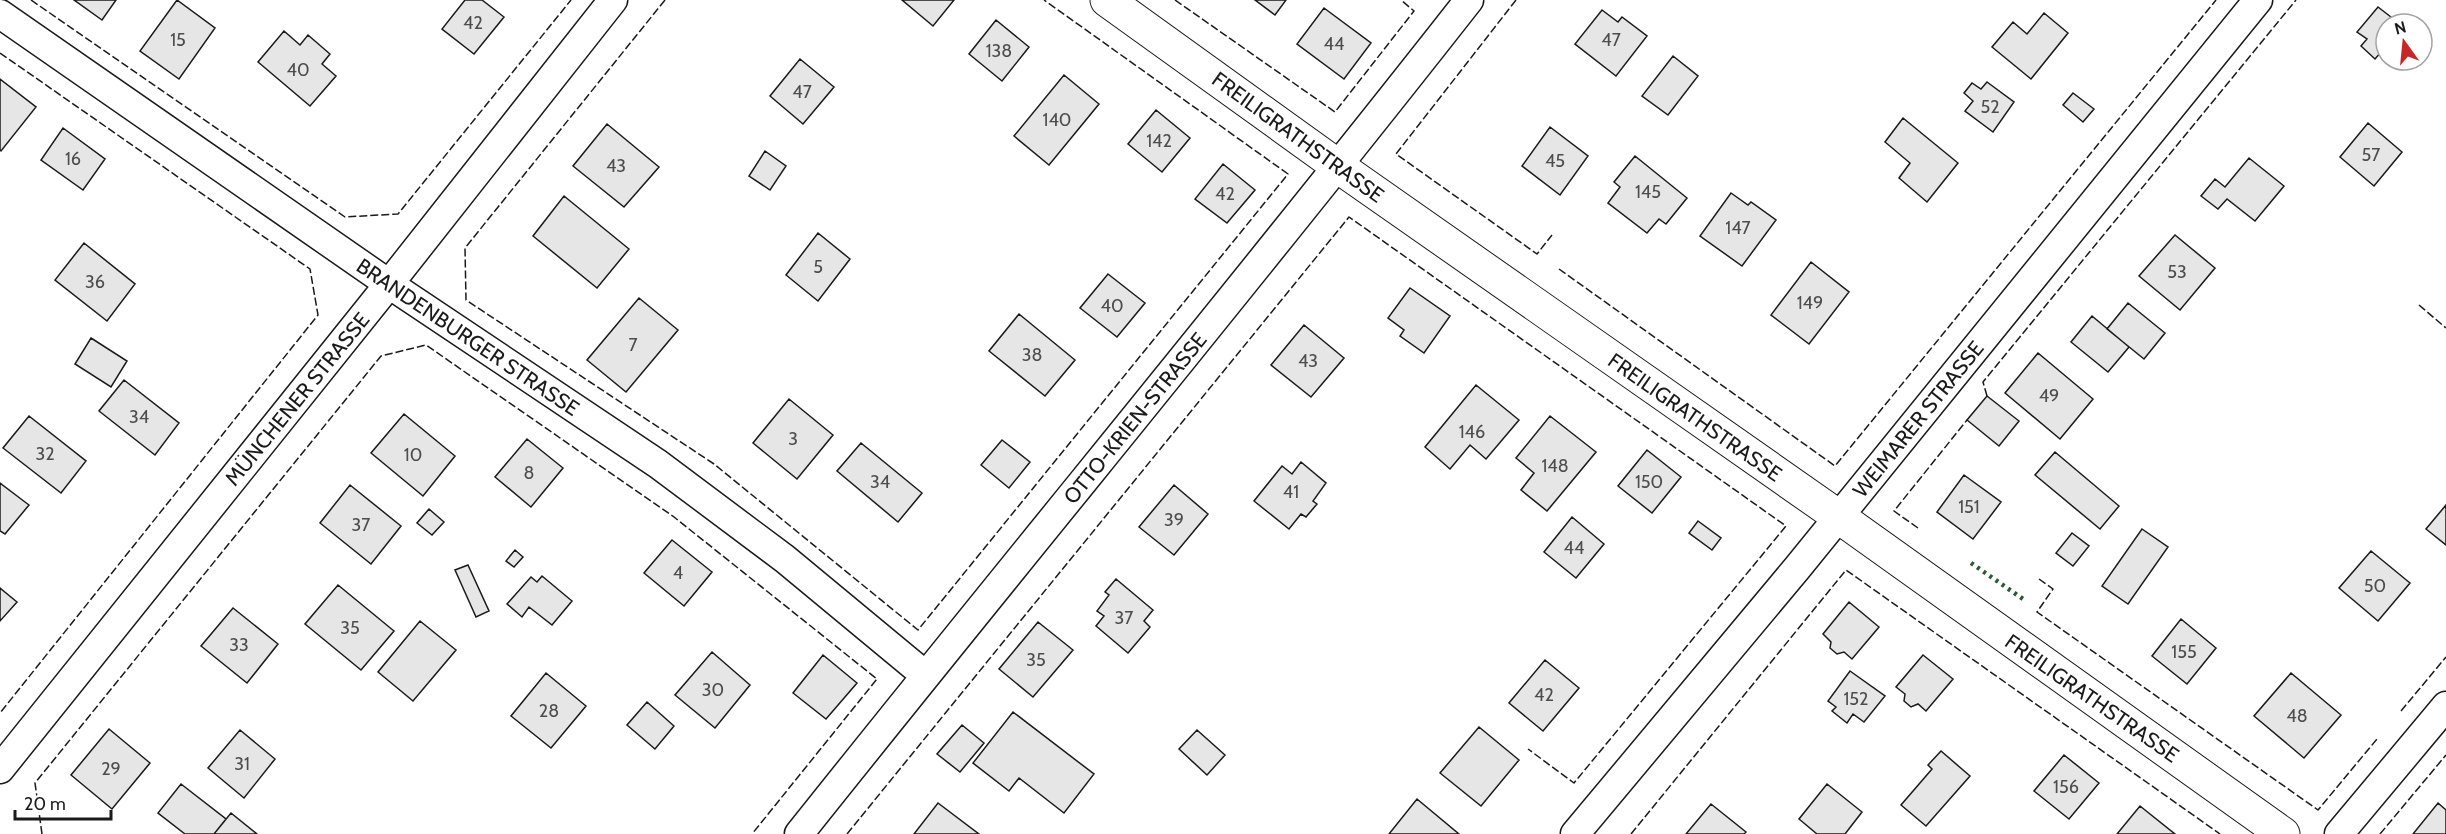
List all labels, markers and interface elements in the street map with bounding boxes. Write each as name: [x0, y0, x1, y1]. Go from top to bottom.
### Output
house number: 42: [463, 12, 483, 34]
north arrow: [2374, 12, 2434, 72]
text: N: [2392, 17, 2408, 39]
house number: 15: [170, 29, 186, 51]
house number: 47: [1601, 29, 1621, 51]
house number: 44: [1324, 33, 1344, 55]
house number: 138: [986, 40, 1012, 62]
house number: 40: [287, 59, 309, 81]
street label: FREILIGRATHSTRASSE: [1207, 66, 1389, 208]
house number: 47: [792, 81, 812, 103]
house number: 52: [1980, 96, 2000, 118]
house number: 140: [1043, 109, 1071, 131]
house number: 142: [1146, 130, 1172, 152]
house number: 57: [2362, 144, 2380, 166]
house number: 16: [65, 148, 81, 170]
house number: 45: [1545, 150, 1565, 172]
house number: 43: [606, 155, 626, 177]
house number: 145: [1635, 181, 1661, 203]
house number: 42: [1215, 183, 1235, 205]
house number: 147: [1725, 217, 1751, 239]
street label: BRANDENBURGER STRASSE: [352, 253, 584, 421]
house number: 5: [813, 256, 823, 278]
house number: 53: [2167, 261, 2187, 283]
house number: 36: [85, 271, 105, 293]
house number: 149: [1797, 292, 1823, 314]
house number: 40: [1101, 295, 1123, 317]
street label: MÜNCHENER STRASSE: [220, 307, 374, 491]
street label: OTTO-KRIEN-STRASSE: [1058, 327, 1212, 509]
house number: 7: [628, 334, 638, 356]
street label: WEIMARER STRASSE: [1847, 336, 1989, 502]
house number: 38: [1022, 344, 1042, 366]
street label: FREILIGRATHSTRASSE: [1603, 348, 1787, 486]
house number: 43: [1298, 350, 1318, 372]
house number: 49: [2039, 385, 2059, 407]
house number: 34: [129, 406, 149, 428]
house number: 146: [1459, 421, 1485, 443]
house number: 3: [788, 428, 798, 450]
house number: 32: [35, 443, 55, 465]
house number: 10: [404, 444, 422, 466]
house number: 148: [1541, 455, 1569, 477]
house number: 8: [524, 462, 534, 484]
house number: 34: [870, 471, 890, 493]
house number: 150: [1635, 471, 1663, 493]
house number: 41: [1283, 481, 1299, 503]
house number: 151: [1958, 496, 1980, 518]
house number: 39: [1164, 509, 1184, 531]
house number: 37: [352, 514, 370, 536]
house number: 44: [1564, 537, 1584, 559]
house number: 4: [673, 562, 683, 584]
house number: 50: [2364, 575, 2386, 597]
house number: 37: [1115, 607, 1133, 629]
house number: 35: [340, 617, 360, 639]
street label: FREILIGRATHSTRASSE: [2000, 629, 2184, 767]
house number: 33: [229, 634, 249, 656]
house number: 155: [2171, 641, 2197, 663]
house number: 35: [1026, 649, 1046, 671]
house number: 30: [702, 679, 724, 701]
house number: 42: [1534, 684, 1554, 706]
house number: 152: [1843, 688, 1869, 710]
house number: 28: [539, 700, 559, 722]
house number: 48: [2286, 705, 2308, 727]
house number: 31: [234, 753, 250, 775]
house number: 29: [101, 758, 121, 780]
house number: 156: [2053, 776, 2079, 798]
scale bar: [15, 783, 111, 821]
text: 20 m: [24, 793, 66, 815]

